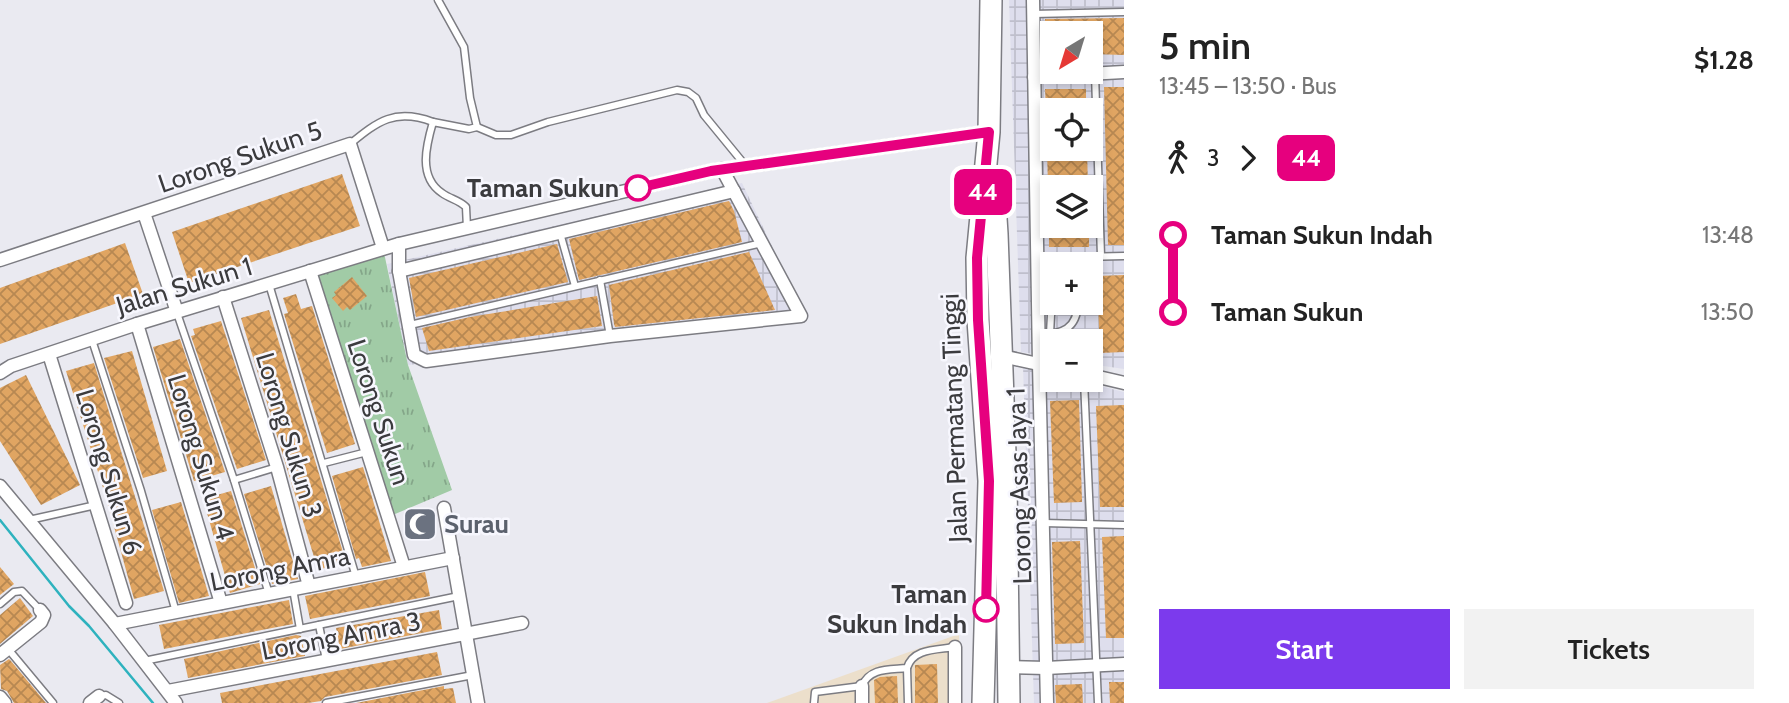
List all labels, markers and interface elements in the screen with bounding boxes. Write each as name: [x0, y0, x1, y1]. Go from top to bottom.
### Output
north arrow: [1040, 21, 1102, 84]
map controls: [1040, 21, 1103, 392]
text: 5 min: [1159, 22, 1251, 69]
text: $1.28: [1694, 44, 1754, 76]
text: 13:45 – 13:50 · Bus: [1159, 72, 1337, 100]
button: locate: [1040, 98, 1103, 161]
street label: Lorong Sukun 5: [154, 114, 326, 200]
icon: walk: [1159, 139, 1197, 177]
icon: forward: [1229, 139, 1267, 177]
text: 44: [1291, 143, 1321, 172]
text: 3: [1207, 144, 1219, 172]
line badge: 44: [951, 169, 1014, 215]
place label: Taman Sukun: [467, 172, 619, 204]
marker: Taman Sukun: [625, 175, 651, 201]
button: layers: [1040, 175, 1103, 238]
text: 44: [968, 177, 998, 206]
text: Taman Sukun Indah: [1211, 219, 1433, 251]
text: 13:48: [1702, 221, 1754, 249]
street label: Jalan Sukun 1: [111, 250, 256, 322]
button: +: [1040, 252, 1103, 315]
street label: Jalan Permatang Tinggi: [934, 293, 974, 544]
text: Taman Sukun: [1211, 296, 1363, 328]
text: 13:50: [1701, 298, 1754, 326]
button: −: [1040, 329, 1103, 392]
street label: Lorong Sukun: [340, 335, 418, 489]
street label: Lorong Sukun 3: [249, 349, 329, 521]
street label: Lorong Sukun 4: [161, 370, 241, 544]
street label: Lorong Sukun 6: [69, 385, 149, 559]
street label: Lorong Asas Jaya 1: [1000, 387, 1038, 585]
mosque icon: Surau: [401, 505, 439, 543]
place label: Surau: [444, 508, 509, 540]
street label: Lorong Amra: [207, 540, 353, 598]
place label: Taman Sukun Indah: [827, 578, 967, 640]
marker: Taman Sukun Indah: [973, 596, 999, 622]
street label: Lorong Amra 3: [259, 605, 423, 667]
button: Start: [1159, 609, 1450, 689]
button: Tickets: [1464, 609, 1754, 689]

